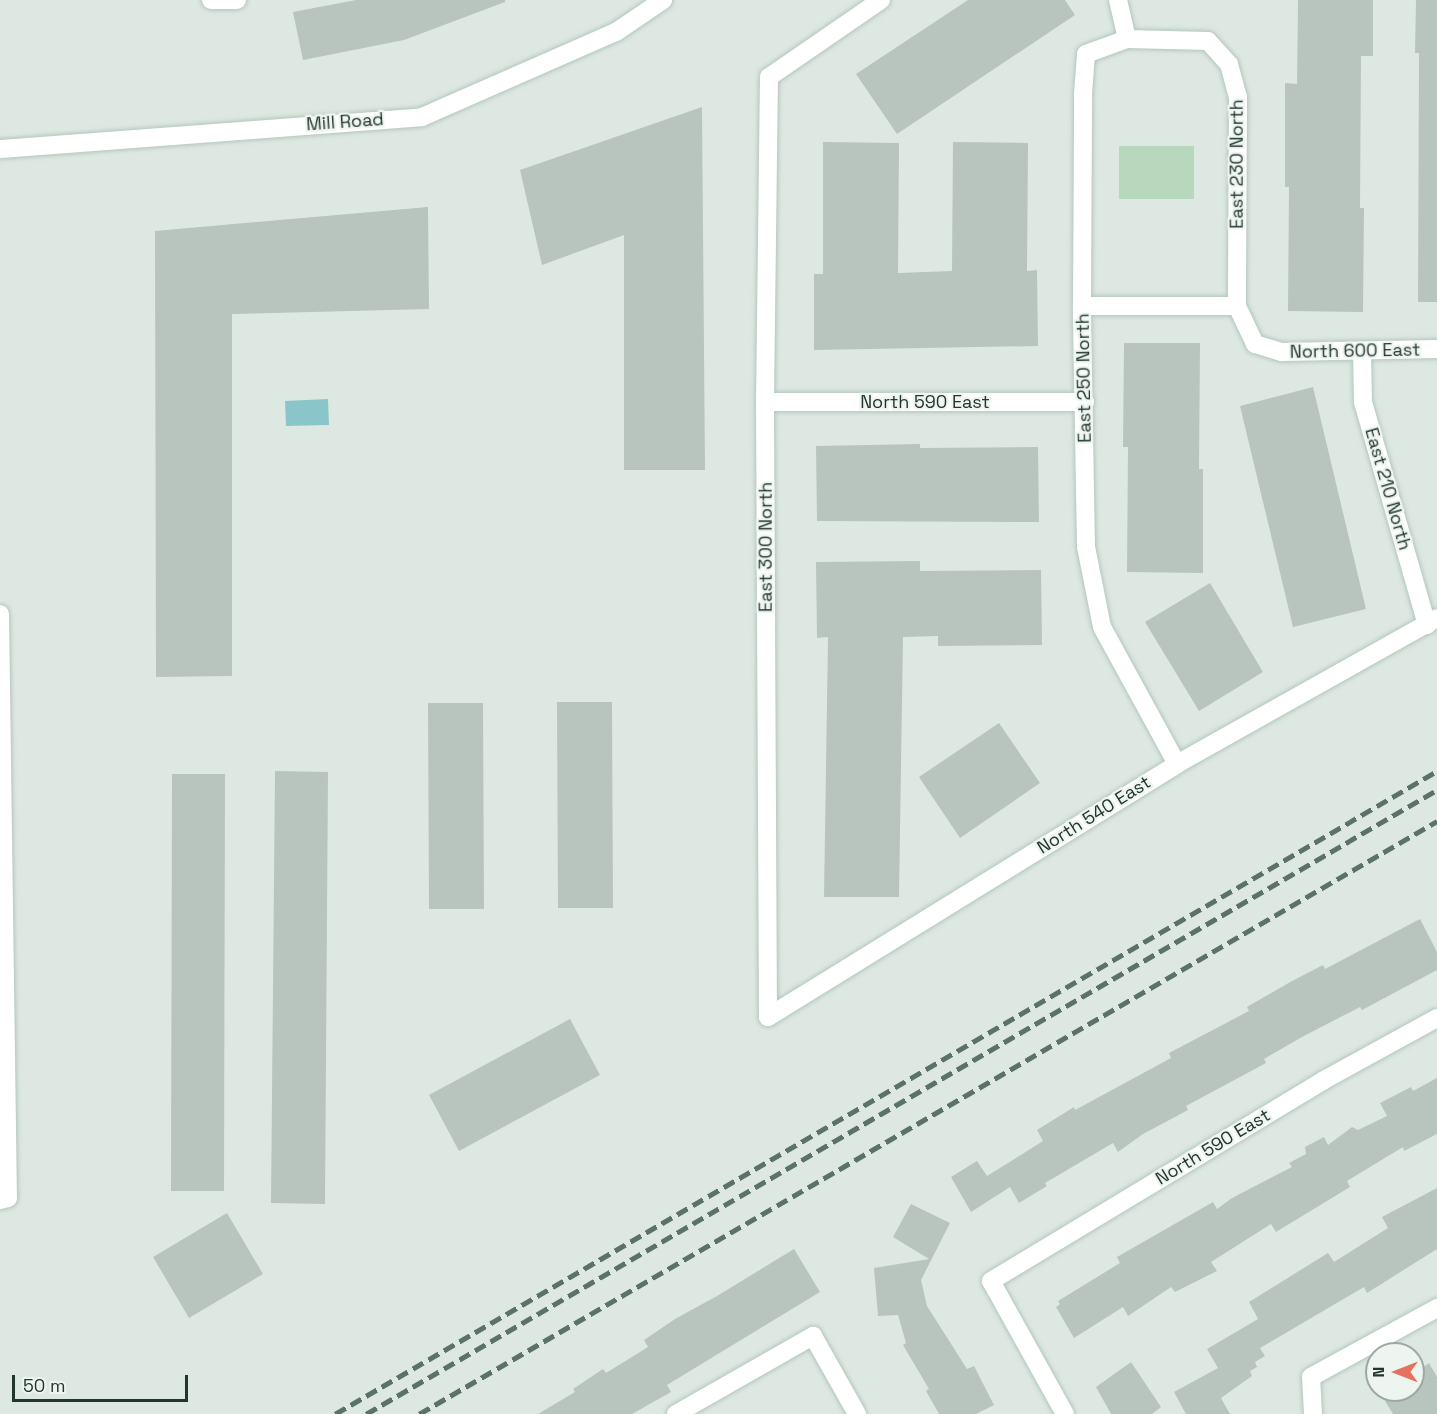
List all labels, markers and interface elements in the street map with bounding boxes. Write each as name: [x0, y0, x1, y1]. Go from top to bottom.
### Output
street label: East 230 North: [1226, 99, 1248, 229]
street label: Mill Road: [306, 109, 384, 135]
street label: East 250 North: [1072, 313, 1096, 443]
street label: North 600 East: [1290, 339, 1420, 363]
street label: North 590 East: [860, 391, 990, 413]
street label: East 210 North: [1360, 425, 1416, 553]
street label: East 300 North: [755, 482, 777, 612]
street label: North 540 East: [1033, 771, 1155, 859]
street label: North 590 East: [1152, 1104, 1274, 1190]
north arrow: [1365, 1342, 1425, 1402]
scale bar: [15, 1363, 190, 1401]
text: N: [1368, 1367, 1389, 1377]
text: 50 m: [23, 1374, 65, 1397]

